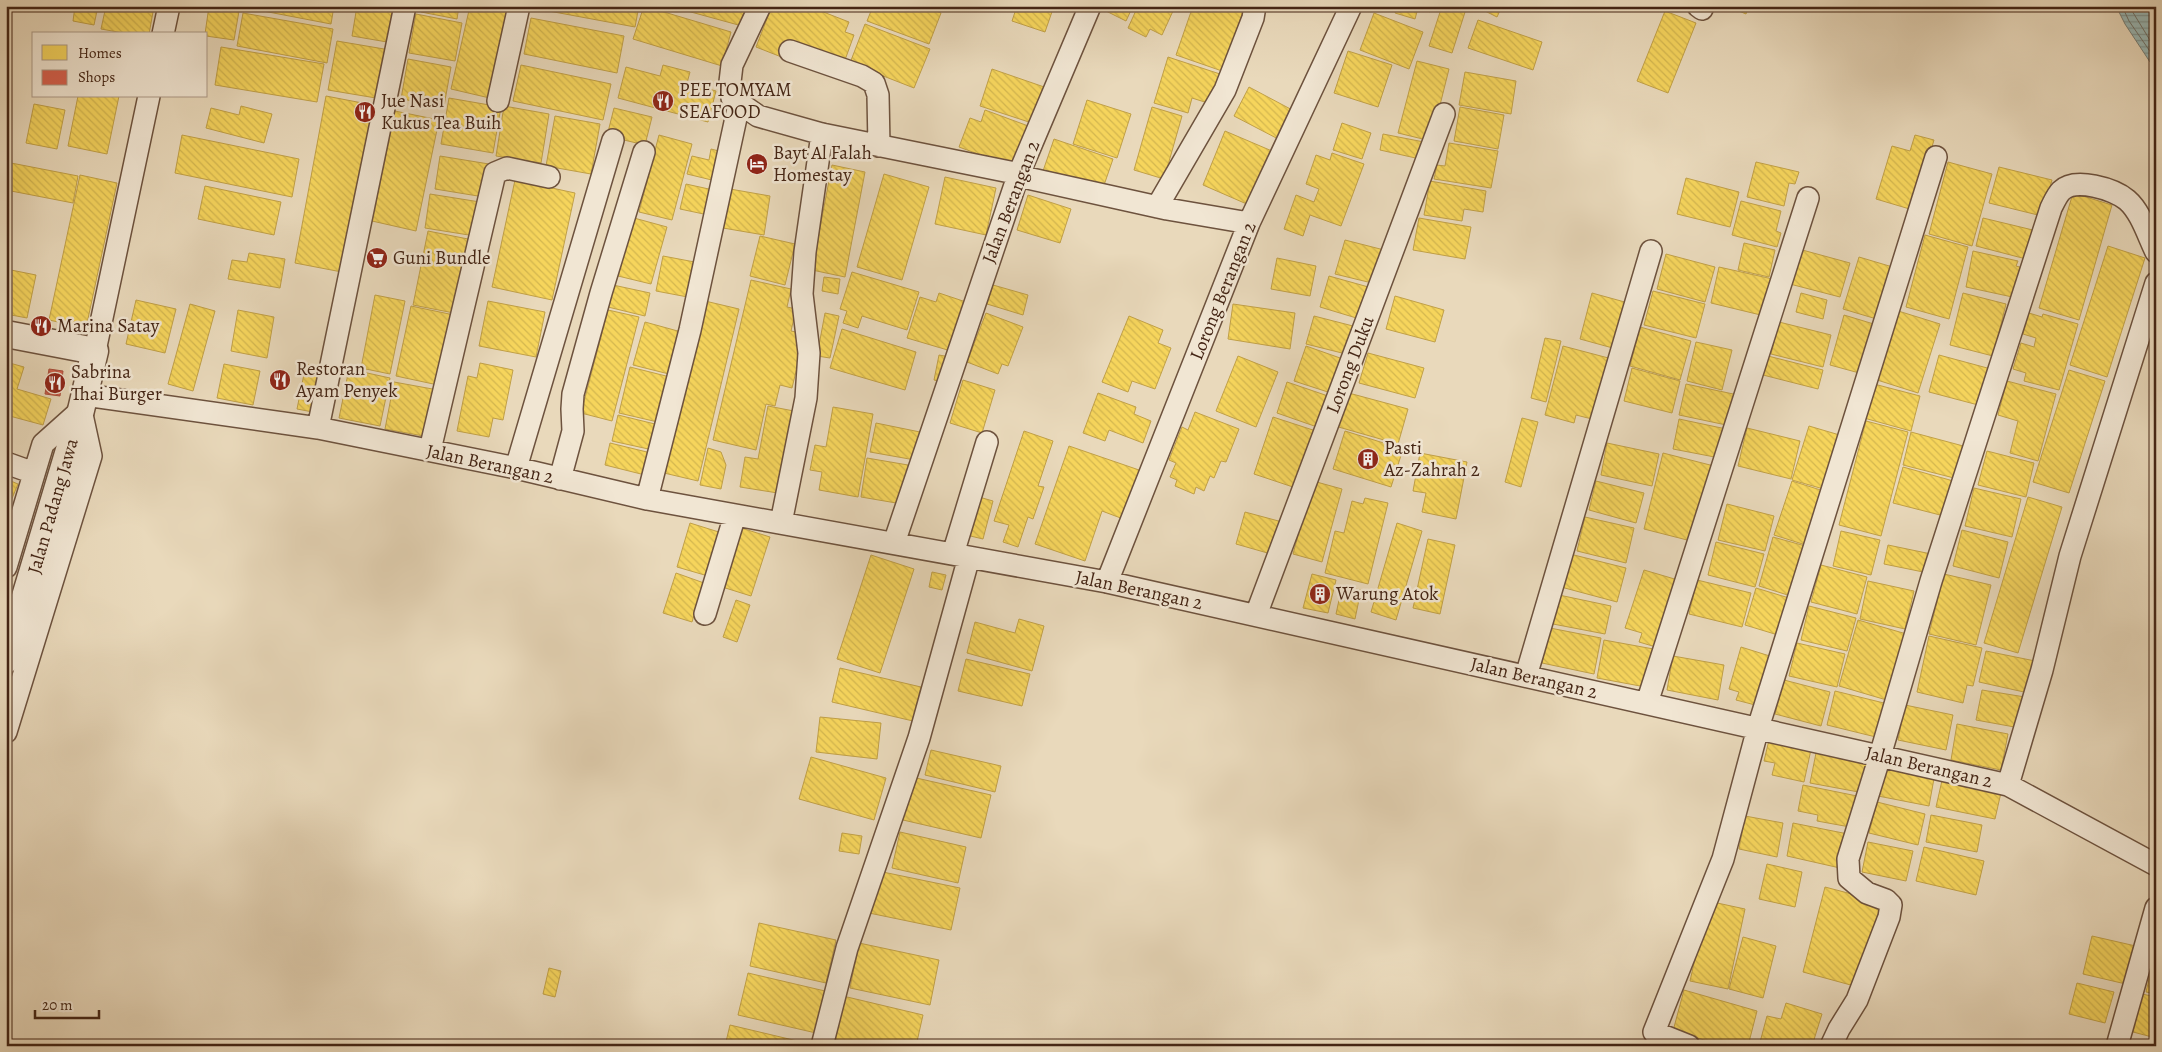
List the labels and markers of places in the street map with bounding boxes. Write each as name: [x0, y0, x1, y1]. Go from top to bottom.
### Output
place label: PEE TOMYAM SEAFOOD: [679, 77, 792, 125]
place label: Jue Nasi Kukus Tea Buih: [381, 88, 501, 136]
restaurant icon: PEE TOMYAM SEAFOOD: [651, 89, 675, 113]
restaurant icon: Jue Nasi Kukus Tea Buih: [353, 100, 377, 124]
place label: Bayt Al Falah Homestay: [773, 140, 872, 188]
hotel icon: Bayt Al Falah Homestay: [745, 152, 769, 176]
place label: Guni Bundle: [393, 245, 491, 271]
supermarket icon: Guni Bundle: [365, 246, 389, 270]
place label: Marina Satay: [57, 313, 160, 339]
restaurant icon: Marina Satay: [29, 314, 53, 338]
place label: Restoran Ayam Penyek: [295, 356, 398, 404]
place label: Sabrina Thai Burger: [71, 359, 162, 407]
restaurant icon: Restoran Ayam Penyek: [268, 368, 292, 392]
restaurant icon: Sabrina Thai Burger: [43, 371, 67, 395]
place label: Pasti Az-Zahrah 2: [1383, 435, 1480, 483]
building icon: Pasti Az-Zahrah 2: [1356, 447, 1380, 471]
place label: Warung Atok: [1335, 581, 1439, 607]
building icon: Warung Atok: [1308, 582, 1332, 606]

